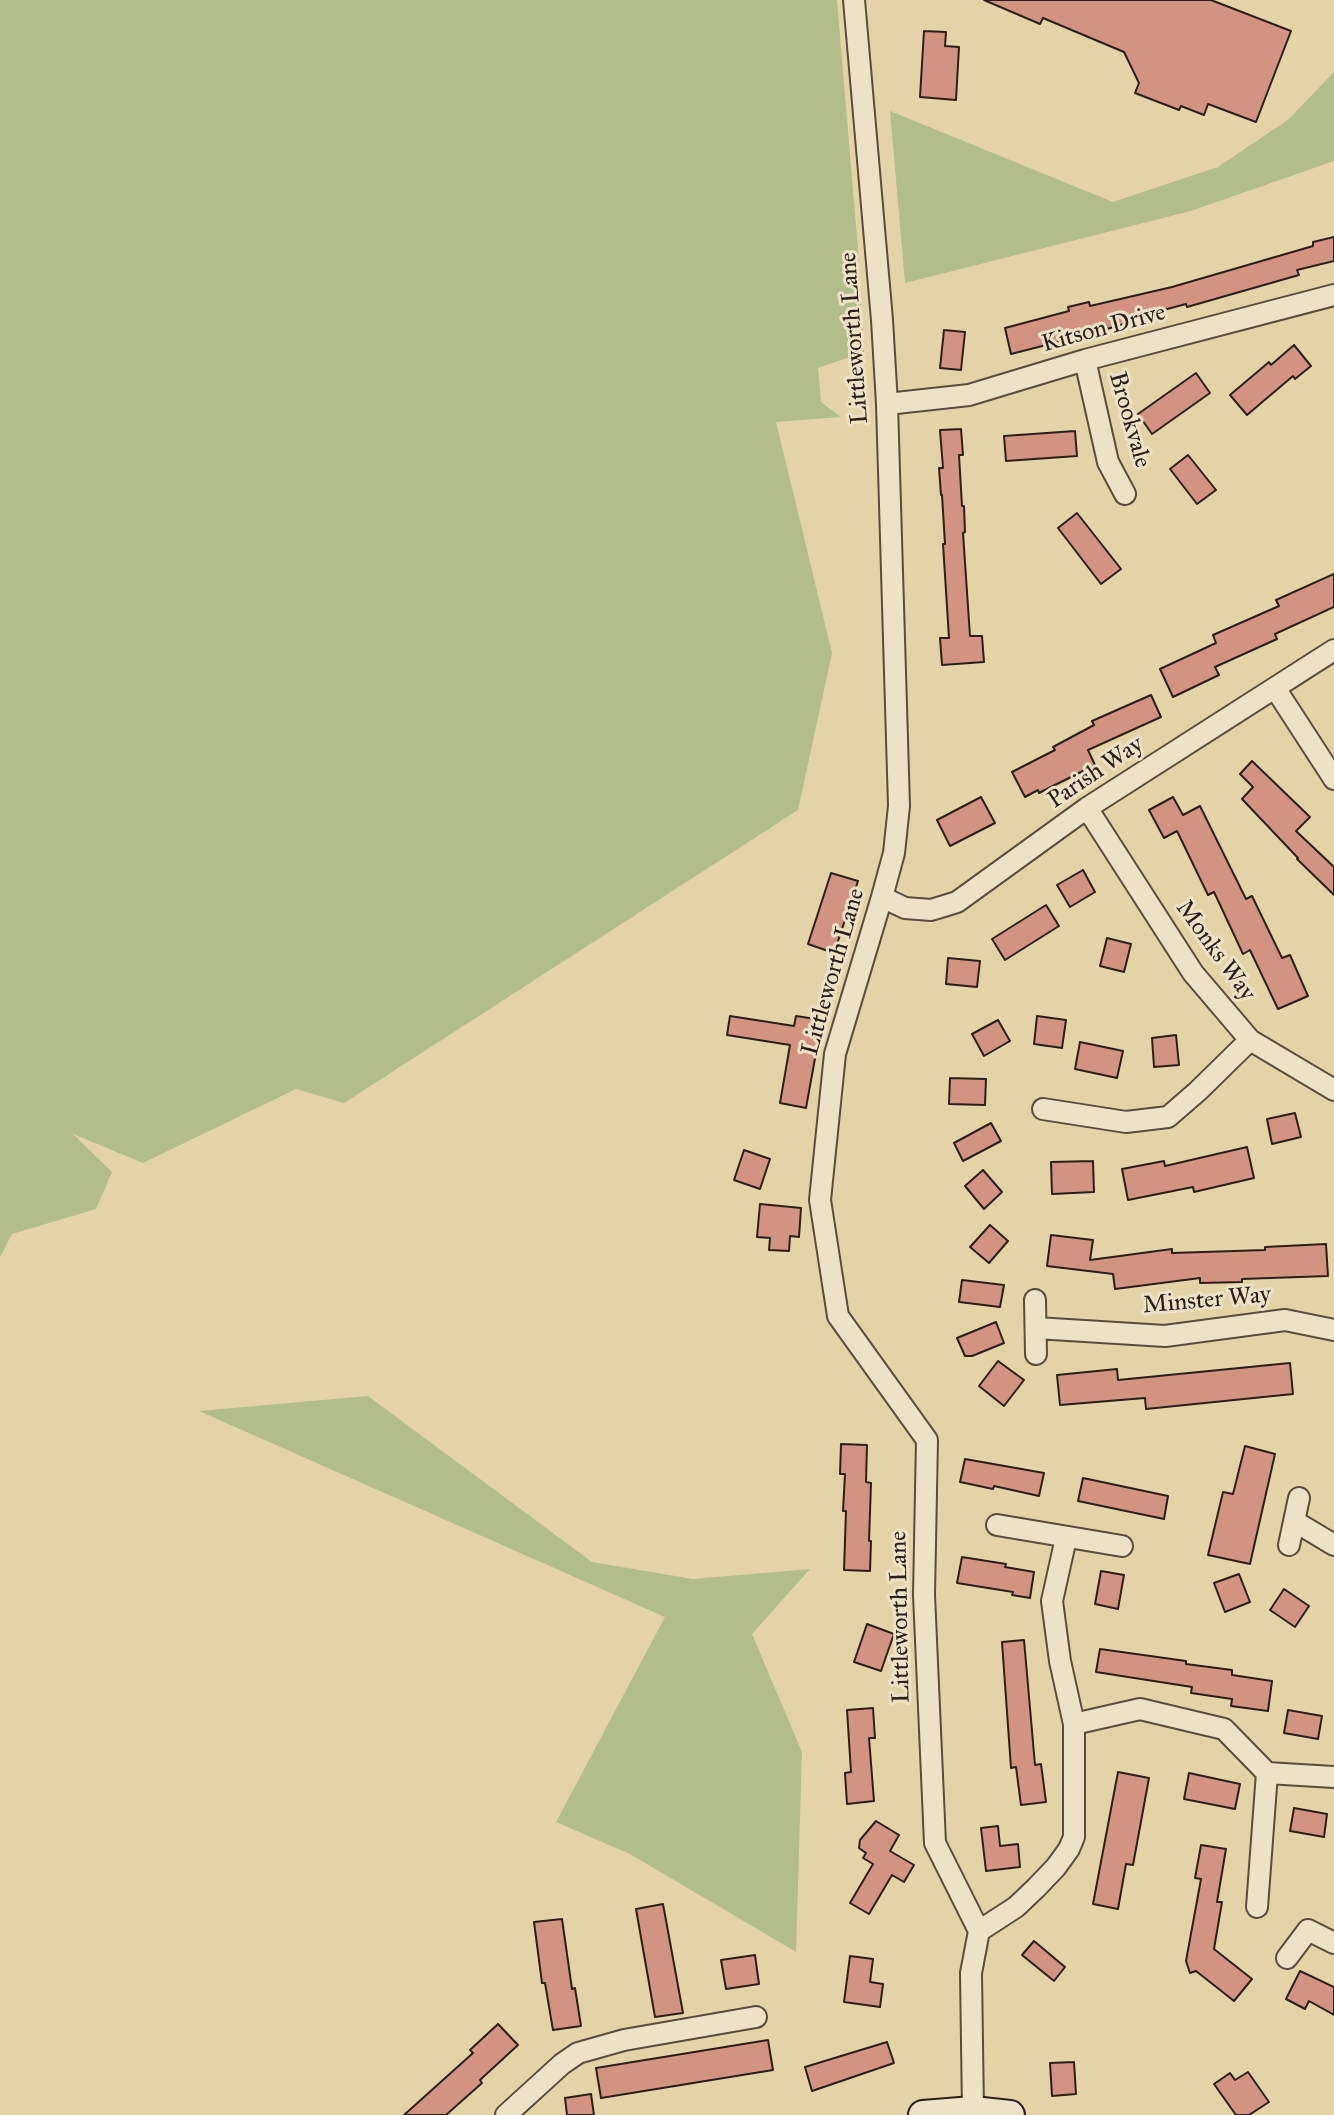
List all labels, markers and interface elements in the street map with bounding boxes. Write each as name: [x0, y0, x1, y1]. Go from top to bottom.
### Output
street label: Littleworth Lane: [835, 251, 875, 425]
street label: Kitson Drive: [1039, 299, 1169, 359]
street label: Brookvale: [1102, 369, 1156, 471]
street label: Parish Way: [1043, 731, 1149, 815]
street label: Littleworth Lane: [796, 885, 872, 1059]
street label: Monks Way: [1169, 895, 1261, 1007]
street label: Minster Way: [1142, 1281, 1272, 1321]
street label: Littleworth Lane: [885, 1531, 917, 1703]

